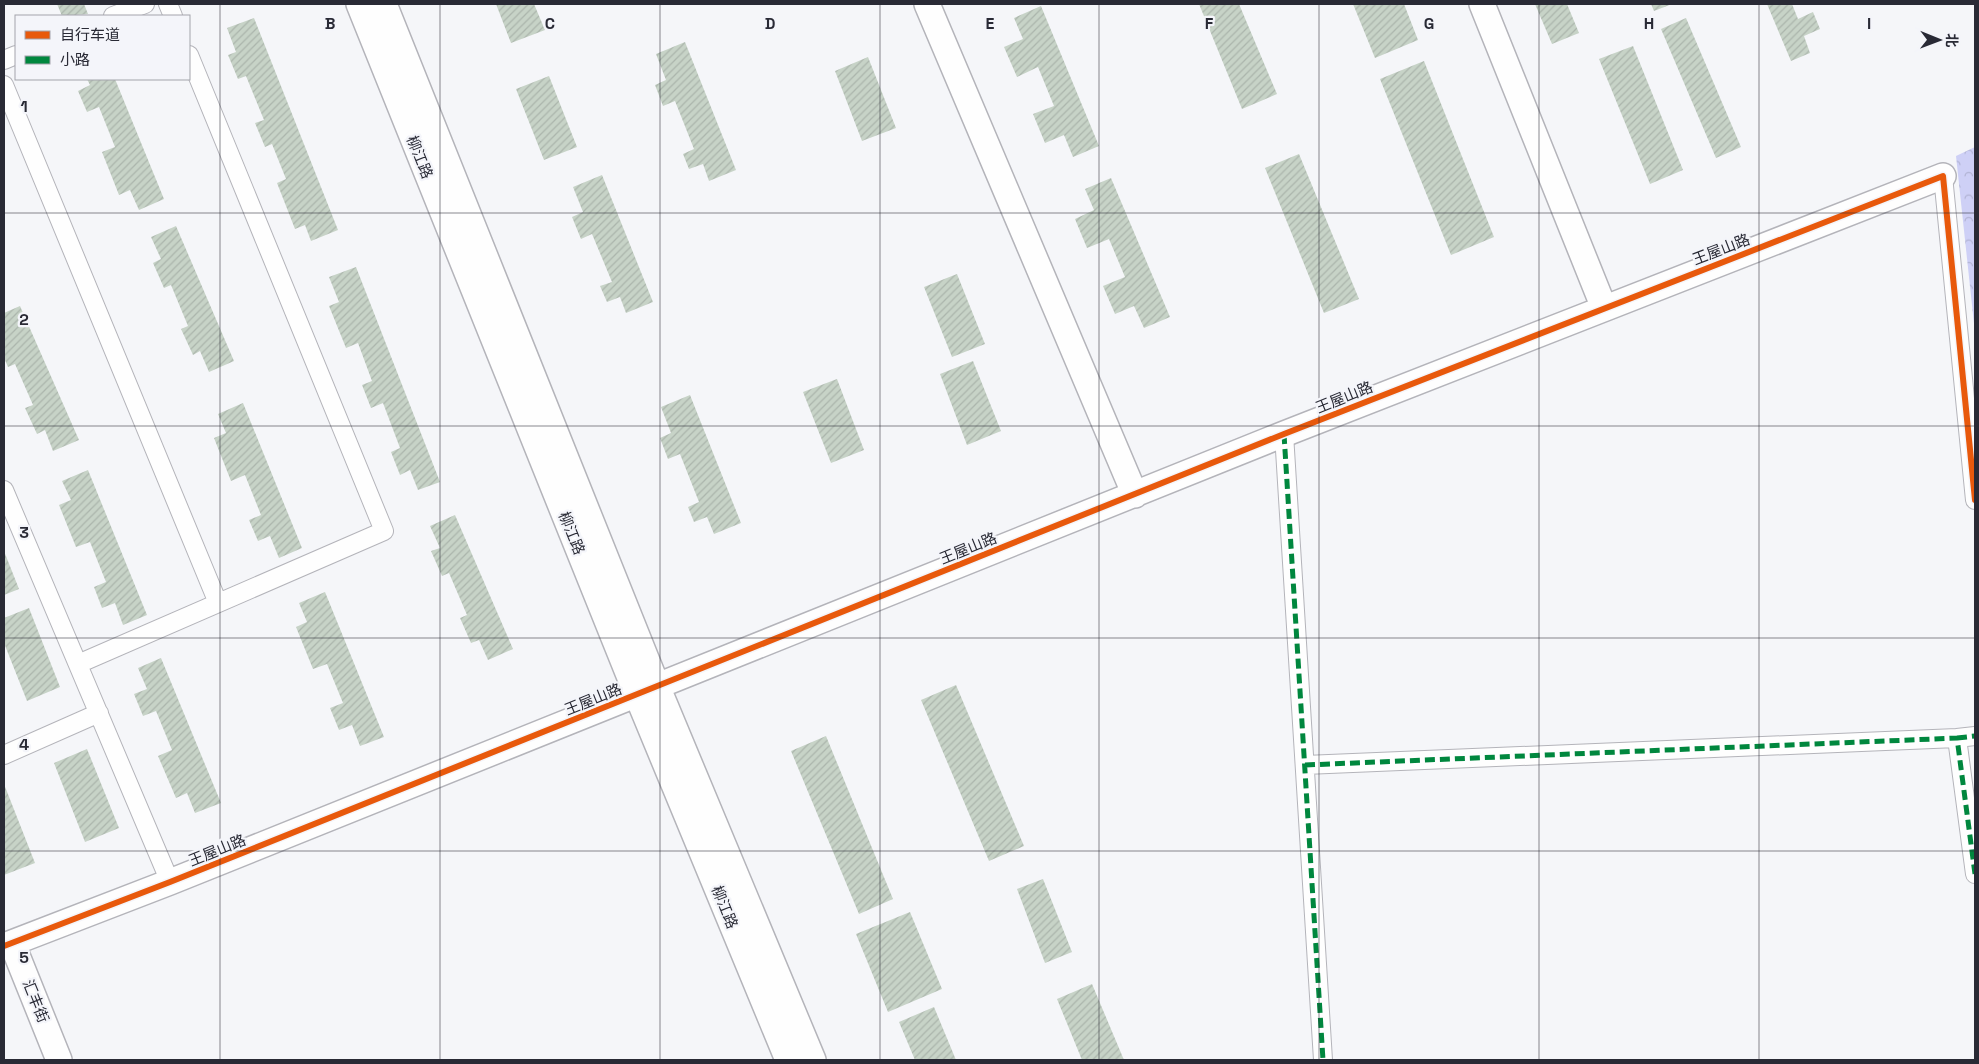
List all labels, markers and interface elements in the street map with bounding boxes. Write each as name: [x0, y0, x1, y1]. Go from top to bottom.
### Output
text: B: [325, 13, 335, 34]
text: C: [545, 13, 555, 34]
text: D: [765, 13, 775, 34]
text: E: [986, 13, 995, 34]
text: F: [1205, 13, 1214, 34]
text: G: [1424, 13, 1434, 34]
text: H: [1644, 13, 1654, 34]
text: I: [1867, 13, 1871, 34]
legend: [15, 15, 190, 80]
north arrow: [1914, 15, 1964, 65]
text: 自行车道: [60, 25, 120, 44]
text: 北: [1943, 33, 1961, 47]
text: 小路: [60, 50, 90, 69]
text: 1: [20, 96, 28, 117]
street label: 柳江路: [403, 133, 437, 181]
street label: 王屋山路: [1690, 229, 1752, 269]
text: 2: [19, 309, 29, 330]
street label: 王屋山路: [1313, 377, 1375, 417]
street label: 柳江路: [555, 509, 589, 557]
text: 3: [19, 522, 29, 543]
street label: 王屋山路: [937, 528, 999, 568]
street label: 王屋山路: [562, 679, 624, 719]
text: 4: [19, 734, 29, 755]
street label: 王屋山路: [186, 830, 248, 870]
street label: 柳江路: [708, 883, 742, 931]
text: 5: [19, 947, 29, 968]
street label: 汇丰街: [19, 977, 53, 1025]

